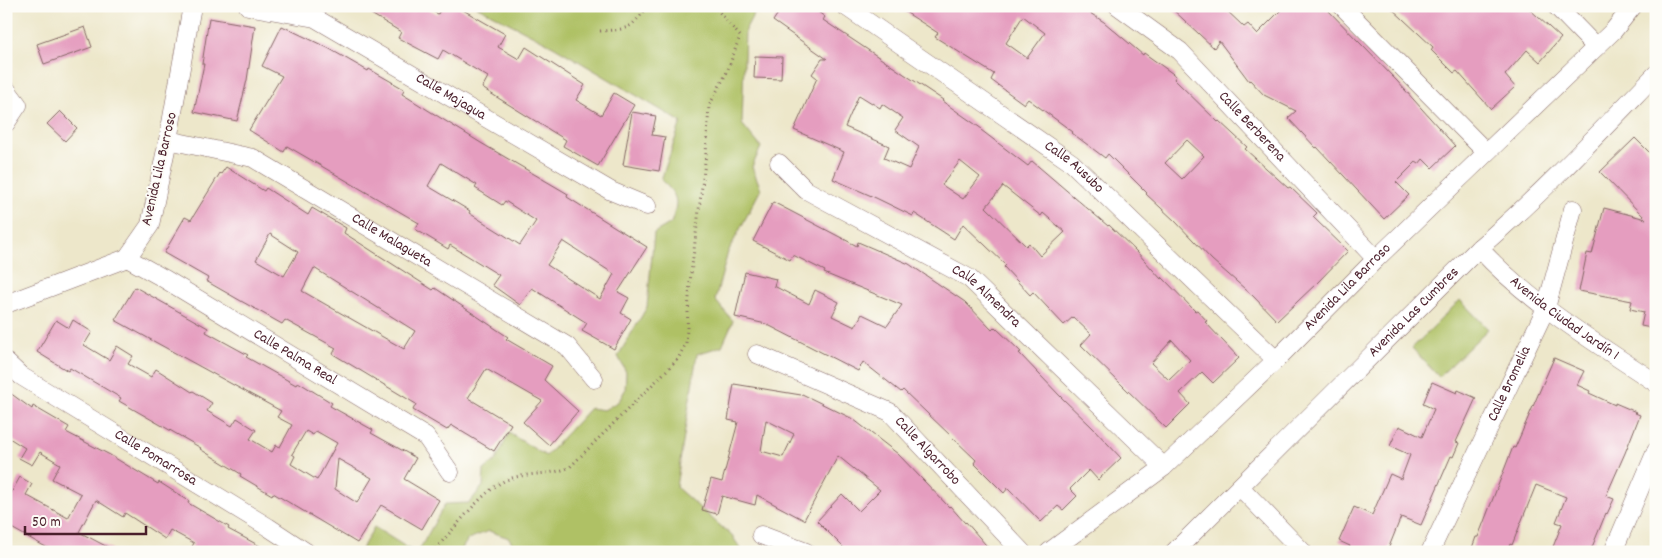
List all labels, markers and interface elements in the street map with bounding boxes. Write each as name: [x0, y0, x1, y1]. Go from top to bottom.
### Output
street label: Calle Majagua: [411, 68, 491, 127]
street label: Calle Berberena: [1213, 87, 1291, 168]
street label: Avenida Lila Barroso: [136, 110, 184, 228]
street label: Calle Ausubo: [1039, 136, 1109, 199]
street label: Calle Malagueta: [347, 208, 436, 274]
street label: Avenida Lila Barroso: [1299, 238, 1397, 337]
street label: Calle Almendra: [947, 259, 1026, 334]
street label: Avenida Las Cumbres: [1364, 262, 1465, 363]
street label: Avenida Ciudad Jardín 1: [1504, 272, 1623, 366]
street label: Calle Palma Real: [249, 324, 341, 392]
street label: Calle Bromelia: [1482, 342, 1538, 425]
street label: Calle Algarrobo: [889, 412, 965, 491]
street label: Calle Pomarrosa: [110, 424, 202, 492]
scale bar: [25, 503, 146, 535]
text: 50 m: [32, 512, 61, 534]

